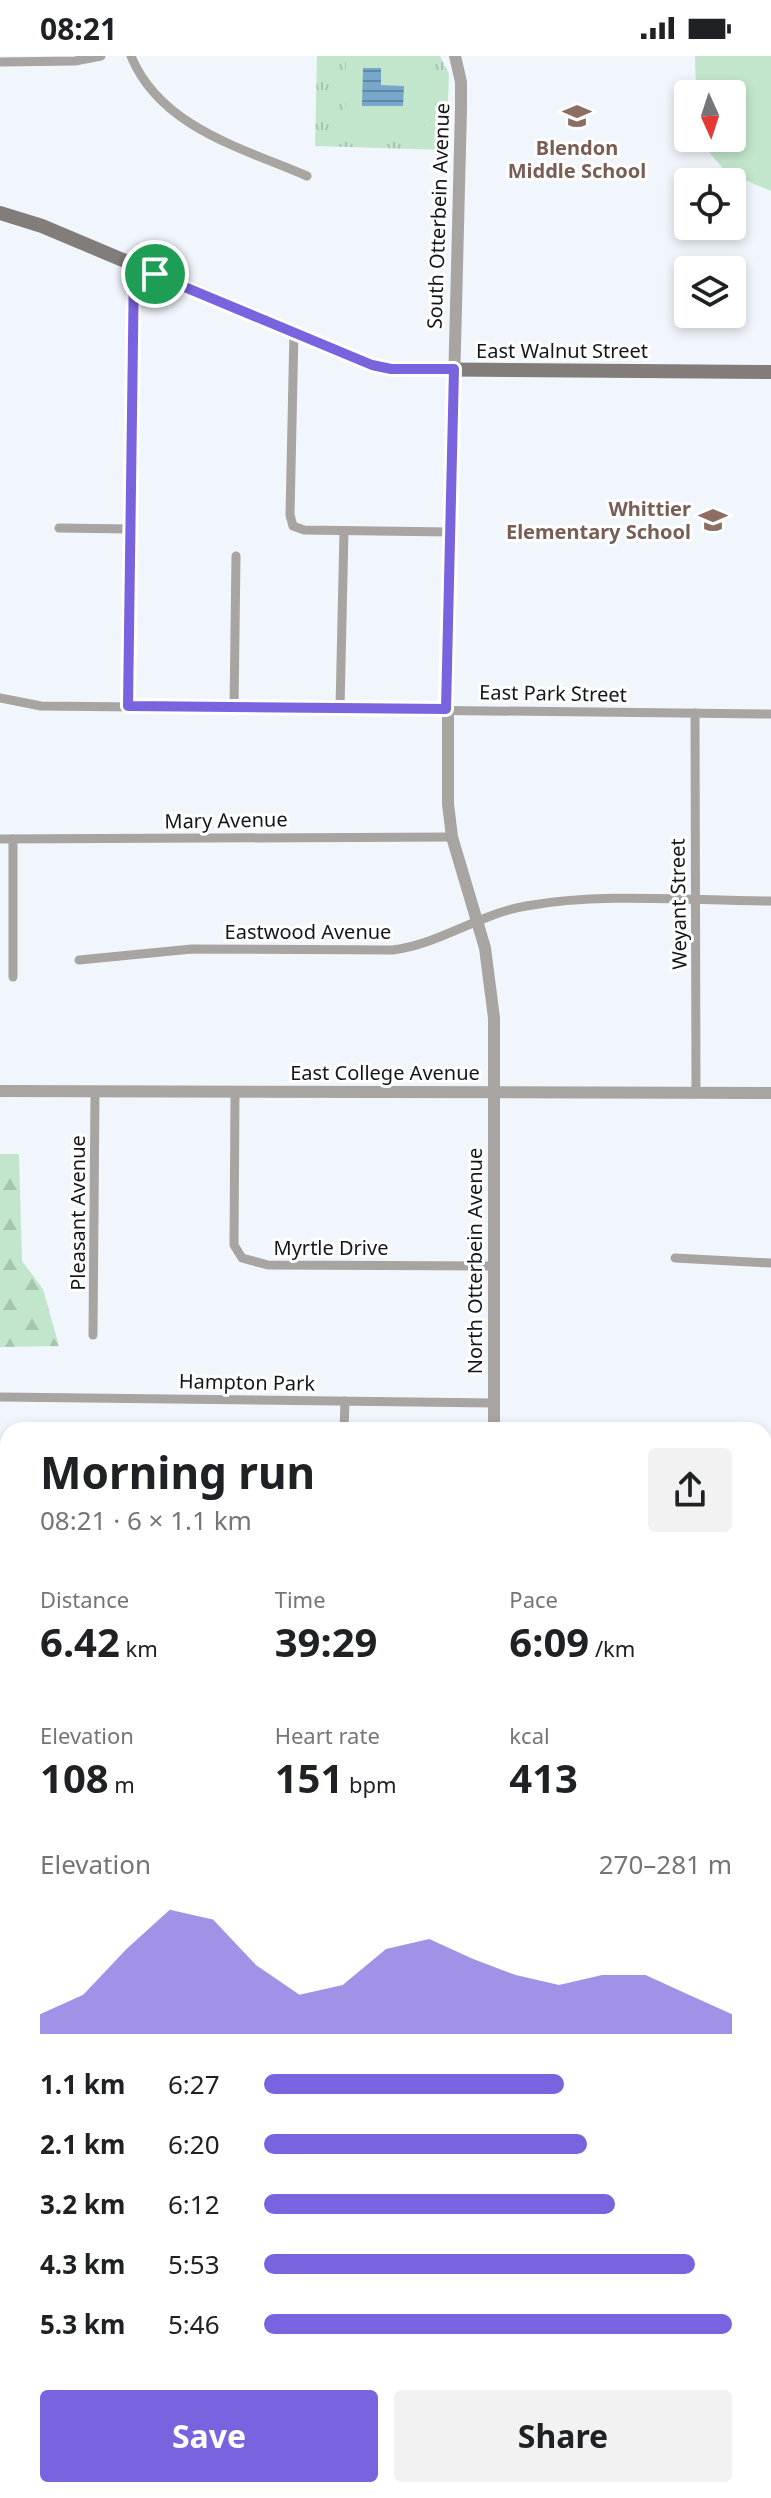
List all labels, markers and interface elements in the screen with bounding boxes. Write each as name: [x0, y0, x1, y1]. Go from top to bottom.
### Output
text: 08:21: [40, 8, 117, 49]
north arrow: [674, 80, 746, 152]
map controls: [674, 80, 746, 328]
school or university icon: Blendon Middle School: [562, 101, 592, 131]
street label: South Otterbein Avenue: [421, 102, 455, 330]
place label: Blendon Middle School: [508, 134, 646, 184]
button: locate: [674, 168, 746, 240]
pin: [121, 240, 189, 308]
icon: arrive: [133, 252, 177, 296]
button: layers: [674, 256, 746, 328]
street label: East Walnut Street: [476, 337, 648, 364]
place label: Whittier Elementary School: [506, 495, 691, 545]
school or university icon: Whittier Elementary School: [698, 505, 728, 535]
street label: East Park Street: [479, 678, 627, 708]
street label: Mary Avenue: [164, 805, 288, 835]
street label: Weyant Street: [663, 838, 693, 970]
street label: Eastwood Avenue: [225, 918, 391, 945]
street label: East College Avenue: [290, 1059, 480, 1086]
street label: Pleasant Avenue: [64, 1135, 91, 1291]
street label: North Otterbein Avenue: [461, 1148, 488, 1374]
street label: Myrtle Drive: [274, 1234, 388, 1261]
street label: Hampton Park: [179, 1367, 316, 1397]
text: Morning run: [40, 1442, 315, 1502]
button: share: [648, 1448, 732, 1532]
text: 08:21 · 6 × 1.1 km: [40, 1502, 252, 1538]
text: Distance: [40, 1584, 129, 1614]
text: Time: [275, 1584, 326, 1614]
text: Pace: [509, 1584, 558, 1614]
text: 6.42: [40, 1614, 120, 1669]
text: 39:29: [275, 1614, 377, 1669]
text: 6:09: [509, 1614, 589, 1669]
text: km: [120, 1633, 158, 1663]
text: /km: [589, 1633, 635, 1663]
text: Elevation: [40, 1720, 134, 1750]
text: Heart rate: [275, 1720, 380, 1750]
text: kcal: [509, 1720, 550, 1750]
text: 108: [40, 1750, 109, 1805]
text: 151: [275, 1750, 343, 1805]
text: 413: [509, 1750, 578, 1805]
text: m: [109, 1769, 135, 1799]
text: bpm: [343, 1769, 397, 1799]
text: Elevation: [40, 1846, 151, 1882]
text: 270–281 m: [599, 1846, 732, 1882]
text: 1.1 km: [40, 2066, 125, 2102]
text: 6:27: [168, 2066, 220, 2102]
text: 2.1 km: [40, 2126, 125, 2162]
text: 6:20: [168, 2126, 220, 2162]
text: 3.2 km: [40, 2186, 125, 2222]
text: 6:12: [168, 2186, 220, 2222]
text: 4.3 km: [40, 2246, 125, 2282]
text: 5:53: [168, 2246, 220, 2282]
text: 5.3 km: [40, 2306, 125, 2342]
text: 5:46: [168, 2306, 220, 2342]
button: Save: [40, 2390, 378, 2482]
button: Share: [394, 2390, 732, 2482]

